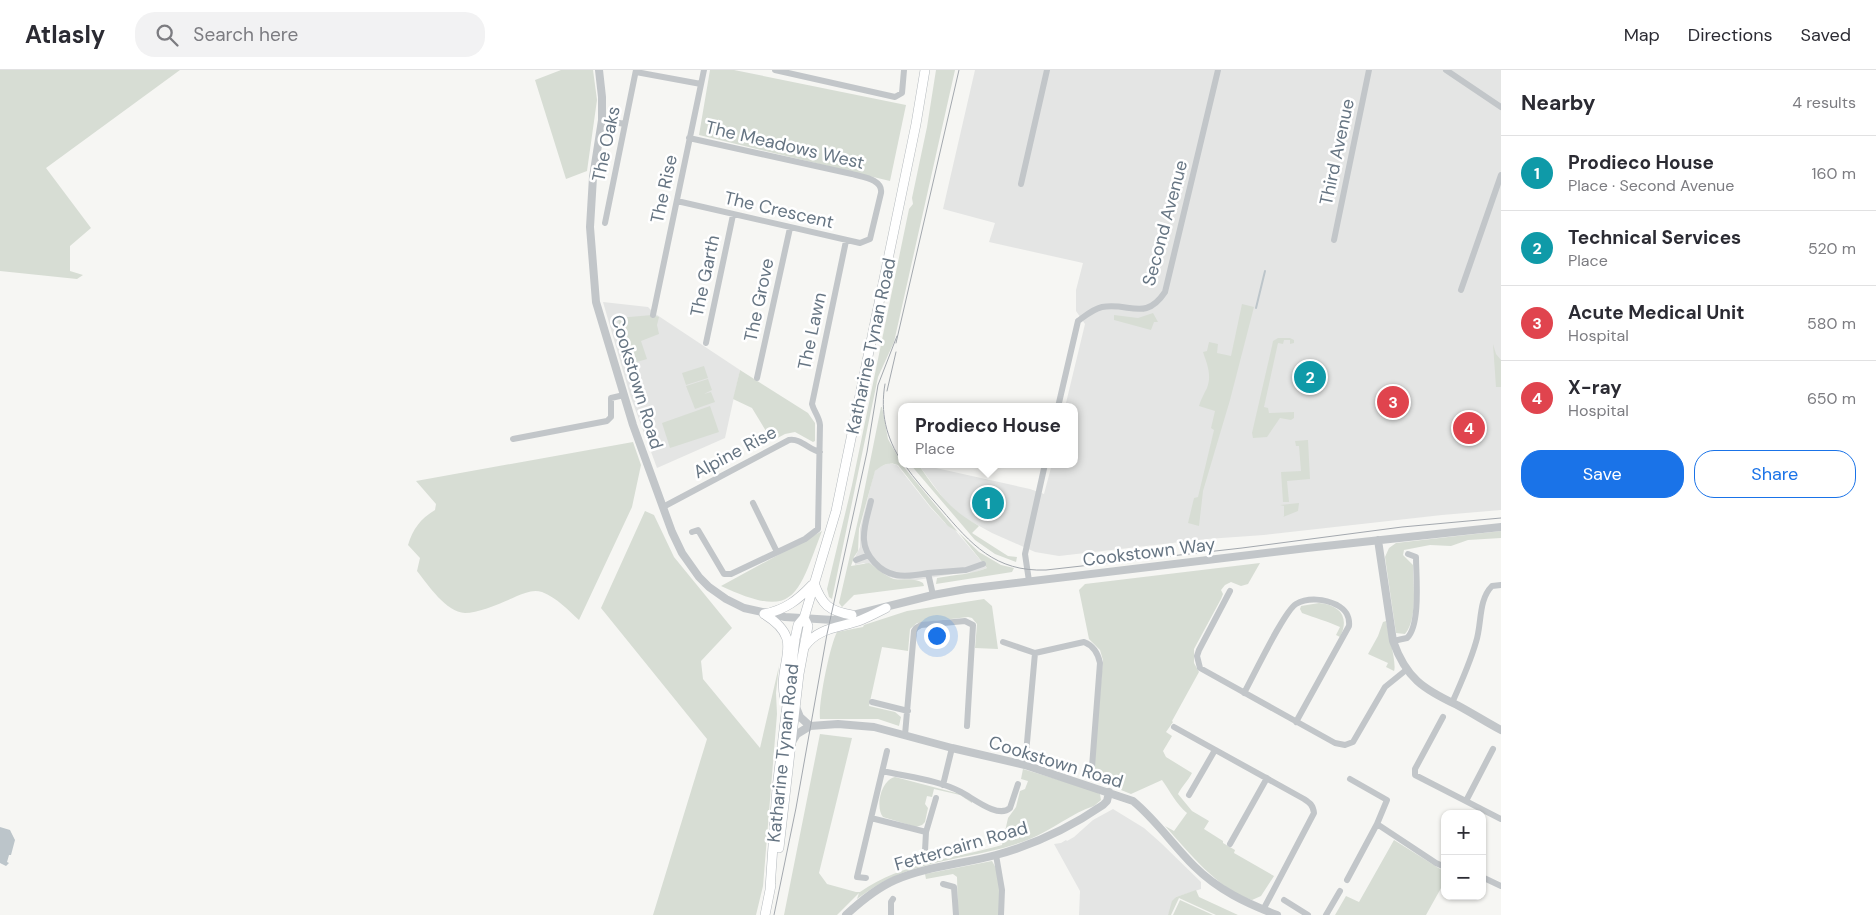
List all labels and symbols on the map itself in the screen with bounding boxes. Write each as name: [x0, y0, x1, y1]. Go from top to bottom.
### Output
street label: Third Avenue: [1314, 97, 1360, 207]
street label: The Oaks: [586, 104, 626, 184]
street label: The Meadows West: [703, 115, 867, 175]
street label: The Rise: [645, 152, 683, 226]
street label: Second Avenue: [1137, 157, 1193, 289]
street label: The Crescent: [722, 186, 836, 234]
street label: The Garth: [685, 233, 725, 319]
street label: The Grove: [738, 256, 780, 344]
street label: Katharine Tynan Road: [841, 256, 901, 436]
street label: The Lawn: [792, 290, 832, 372]
street label: Cookstown Road: [605, 312, 669, 452]
pin: 2: [1294, 358, 1326, 396]
pin: 3: [1377, 383, 1409, 421]
pin: 4: [1453, 409, 1485, 447]
street label: Alpine Rise: [689, 420, 781, 484]
pin: 1: [972, 484, 1004, 522]
street label: Cookstown Way: [1081, 532, 1217, 572]
your location: [924, 623, 950, 649]
street label: Katharine Tynan Road: [762, 662, 804, 844]
street label: Cookstown Road: [986, 730, 1126, 794]
street label: Fettercairn Road: [892, 815, 1030, 877]

